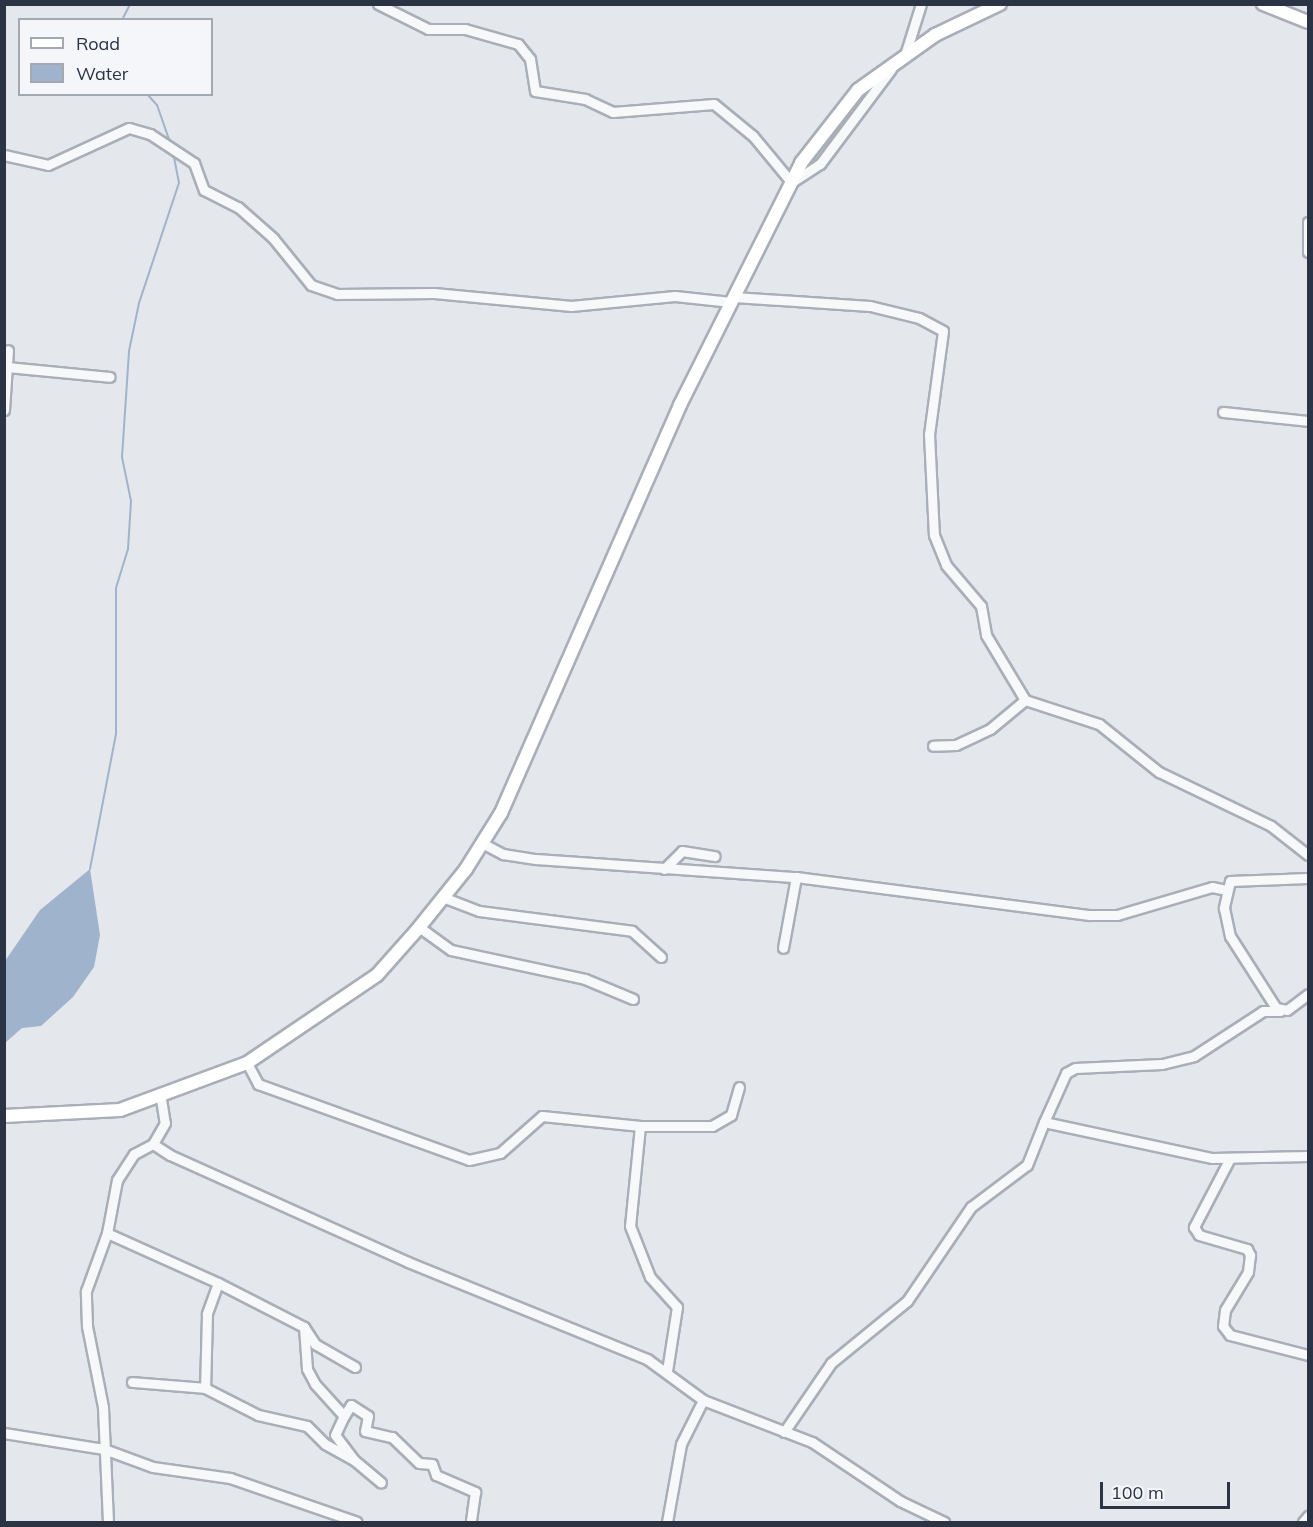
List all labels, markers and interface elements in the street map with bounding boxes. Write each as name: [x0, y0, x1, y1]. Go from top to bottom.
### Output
legend: [18, 18, 213, 96]
text: Road: [76, 32, 120, 55]
text: Water: [76, 62, 128, 85]
scale bar: [1103, 1470, 1234, 1508]
text: 100 m: [1111, 1481, 1164, 1504]

